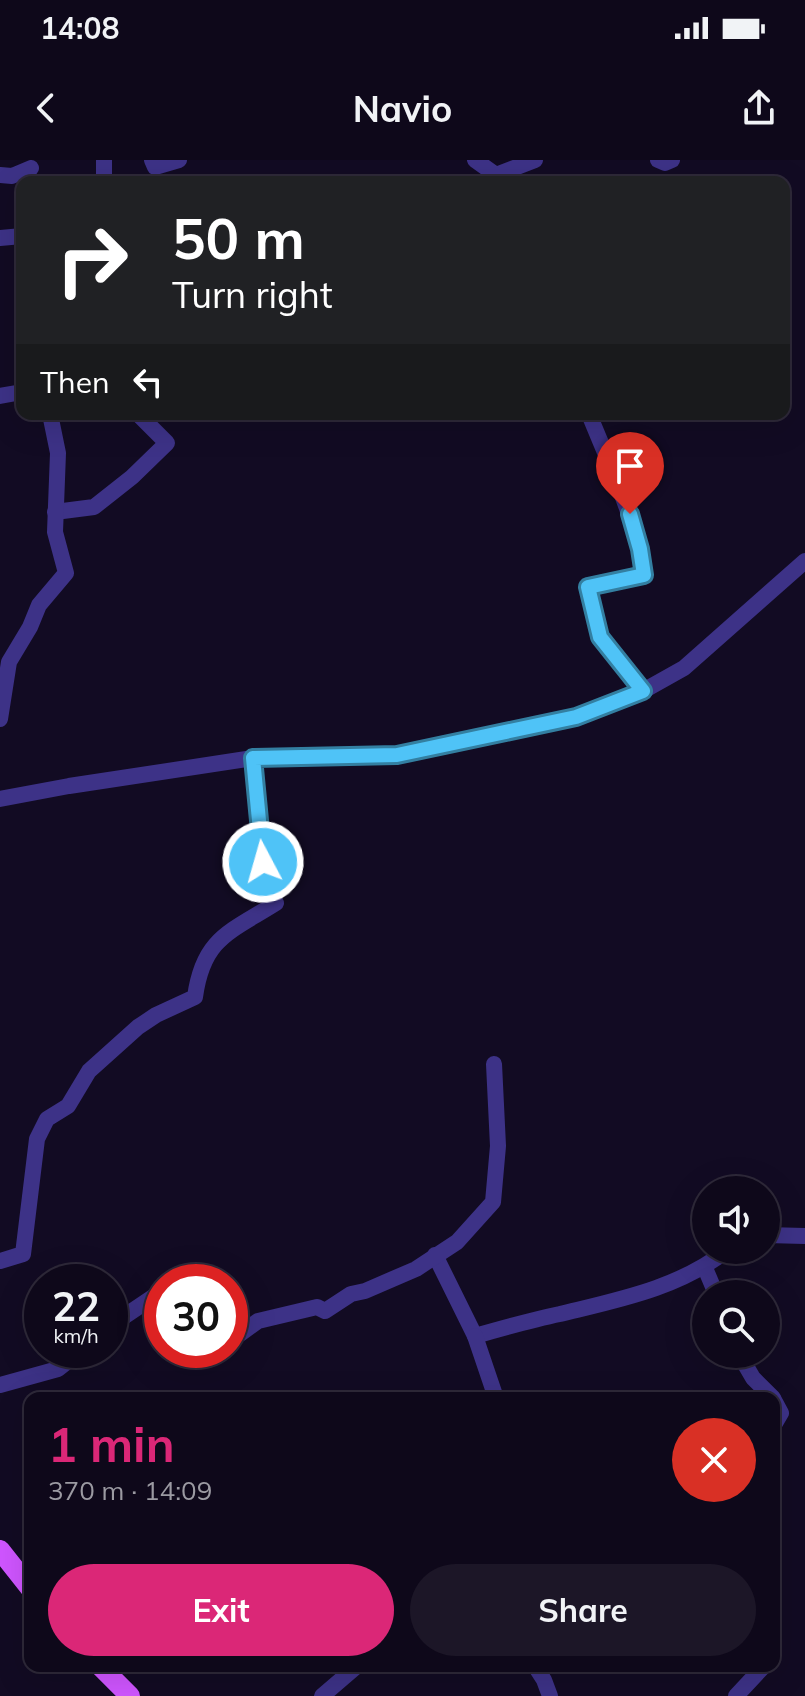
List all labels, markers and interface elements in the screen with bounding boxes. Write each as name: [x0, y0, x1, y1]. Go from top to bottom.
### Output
text: 14:08: [40, 9, 119, 47]
icon: back: [24, 86, 68, 130]
text: Navio: [353, 86, 452, 131]
icon: share: [737, 86, 781, 130]
text: 50 m: [172, 203, 305, 273]
icon: right: [40, 208, 144, 312]
text: Turn right: [172, 272, 333, 317]
icon: left: [126, 360, 170, 404]
text: Then: [40, 363, 110, 401]
pin: [596, 432, 664, 514]
icon: arrive: [608, 444, 652, 488]
position arrow: [221, 820, 305, 904]
map controls: [692, 1176, 780, 1368]
button: sound: [692, 1176, 780, 1264]
speed limit sign: 30: [144, 1264, 248, 1368]
button: search: [692, 1280, 780, 1368]
text: 22: [52, 1281, 100, 1331]
text: km/h: [53, 1323, 99, 1348]
text: 1 min: [48, 1414, 175, 1474]
button: close: [672, 1418, 756, 1502]
text: 370 m · 14:09: [48, 1474, 212, 1507]
button: Exit: [48, 1564, 394, 1656]
button: Share: [410, 1564, 756, 1656]

